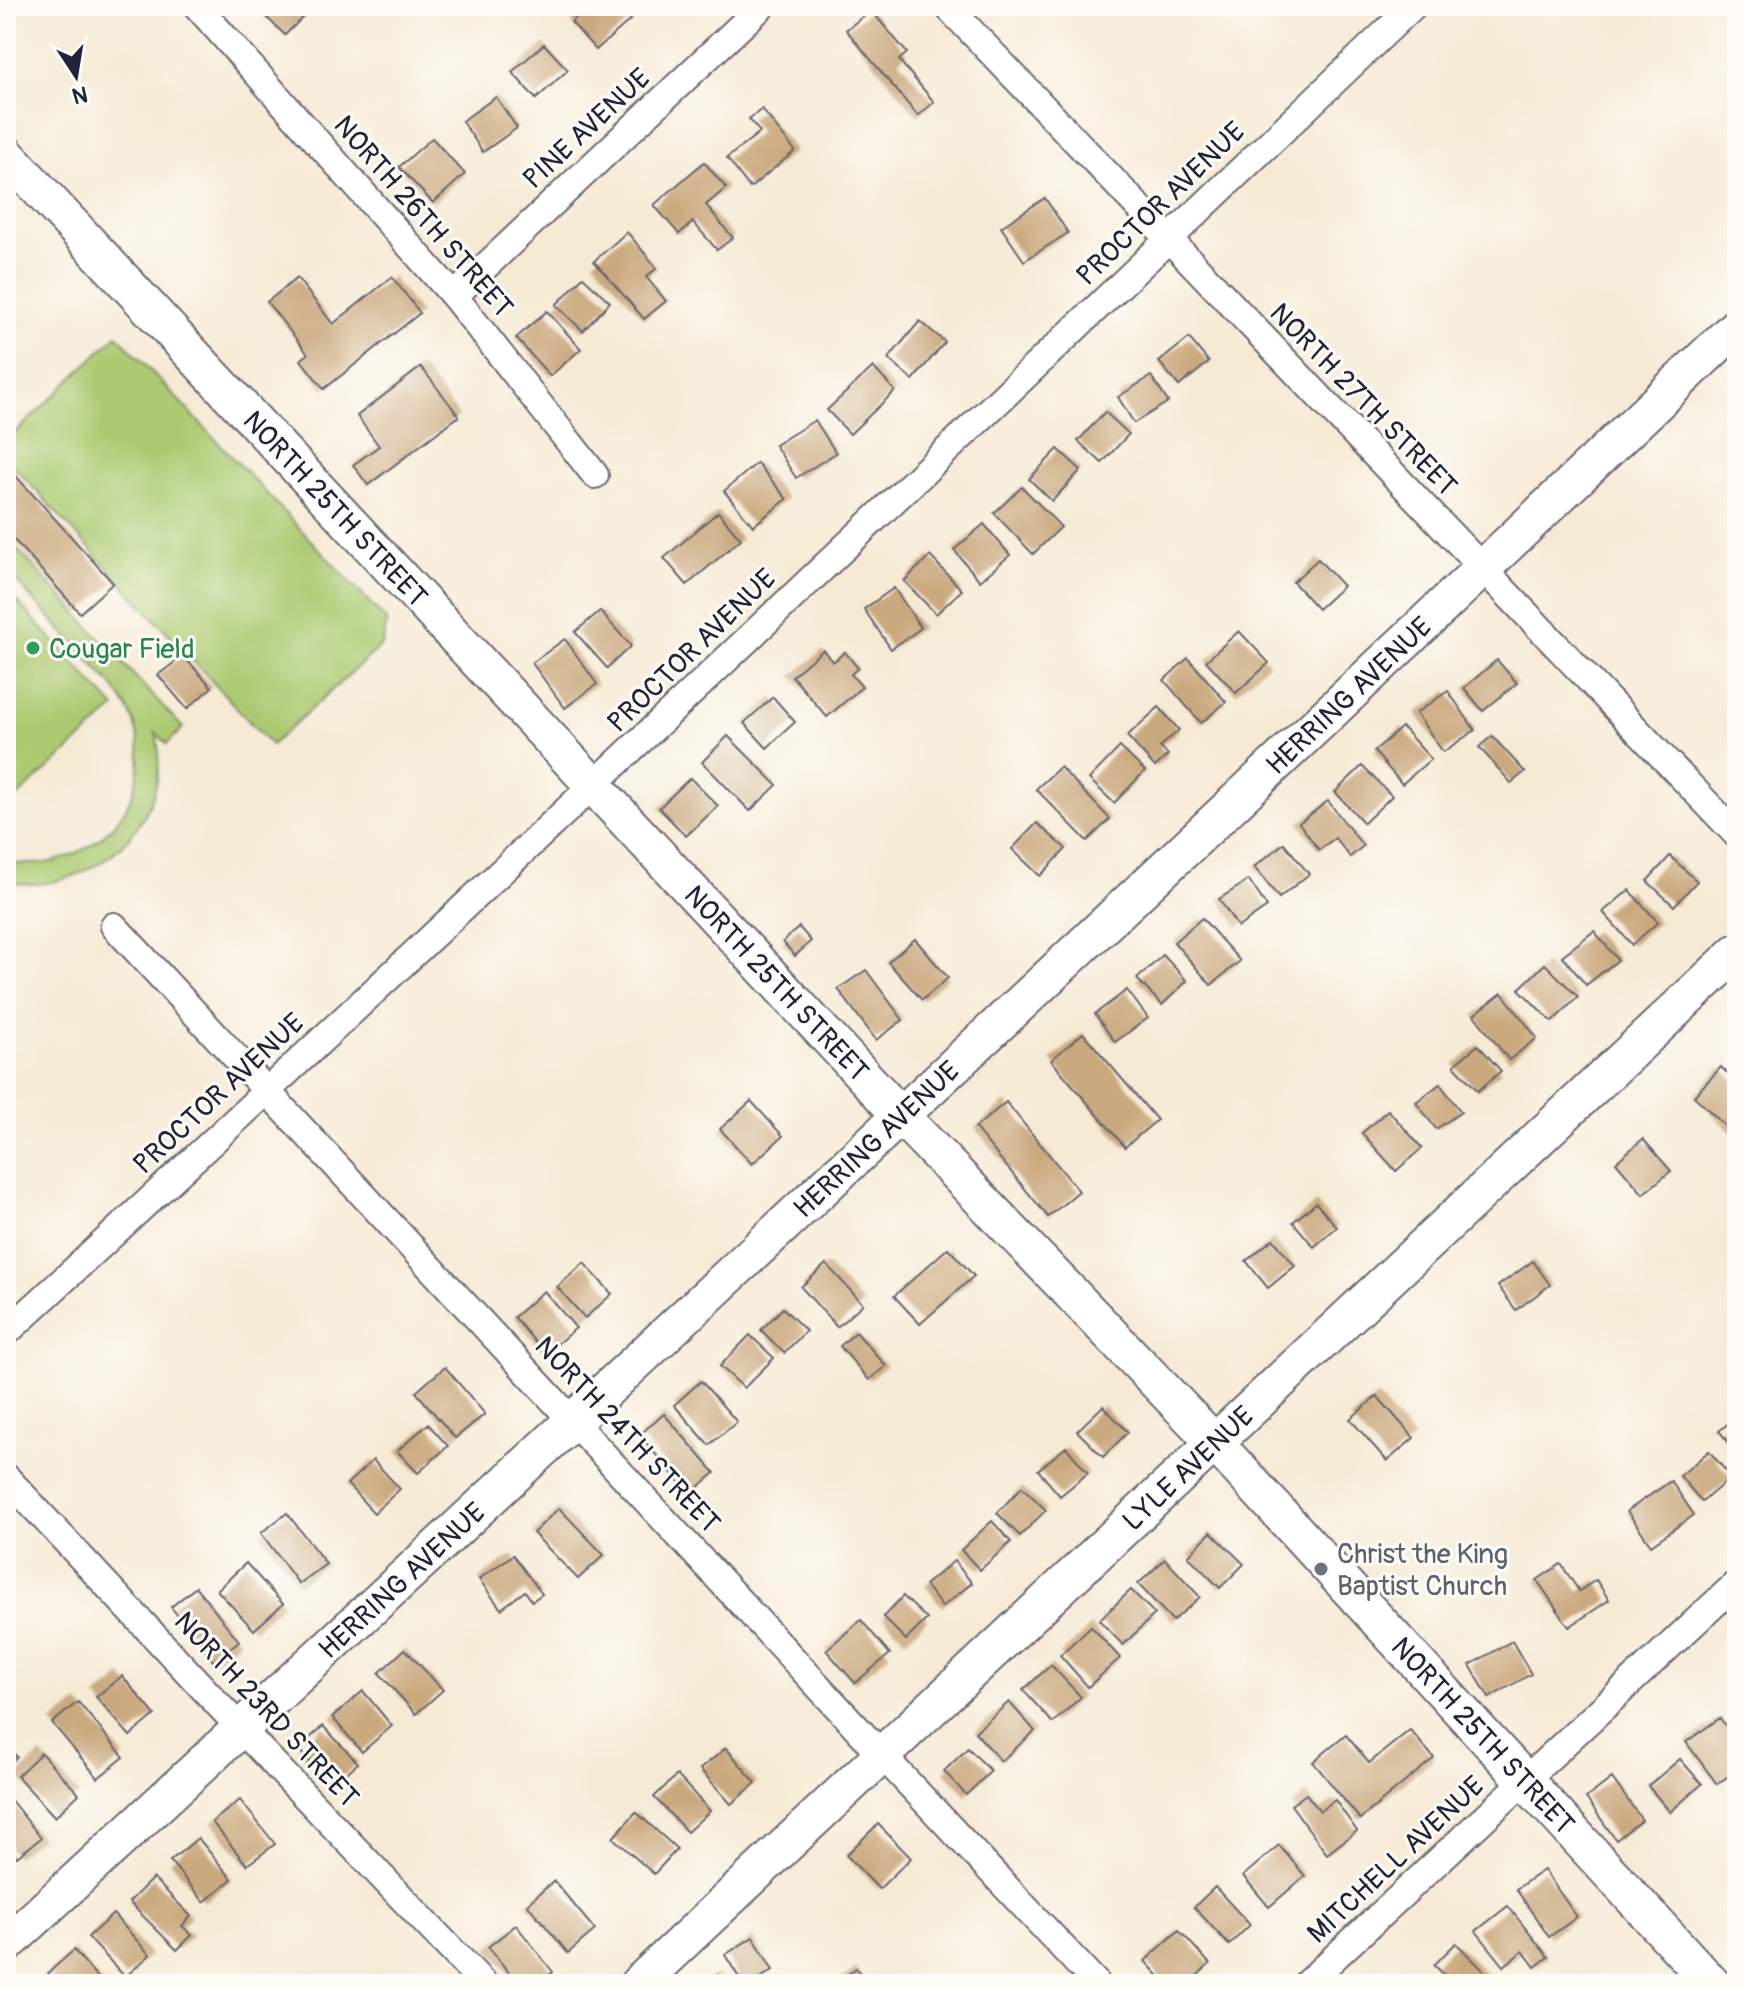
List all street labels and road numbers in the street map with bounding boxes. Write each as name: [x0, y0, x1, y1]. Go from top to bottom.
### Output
street label: PINE AVENUE: [516, 61, 658, 197]
street label: NORTH 26TH STREET: [326, 109, 520, 325]
street label: PROCTOR AVENUE: [1069, 115, 1253, 293]
street label: NORTH 27TH STREET: [1262, 296, 1464, 504]
street label: NORTH 25TH STREET: [235, 404, 434, 615]
street label: PROCTOR AVENUE: [600, 562, 784, 740]
street label: HERRING AVENUE: [1259, 610, 1439, 783]
street label: NORTH 25TH STREET: [676, 878, 876, 1089]
street label: PROCTOR AVENUE: [126, 1006, 312, 1182]
street label: HERRING AVENUE: [787, 1054, 967, 1226]
street label: NORTH 24TH STREET: [527, 1329, 727, 1541]
street label: LYLE AVENUE: [1116, 1399, 1262, 1539]
street label: HERRING AVENUE: [312, 1495, 493, 1667]
street label: NORTH 23RD STREET: [166, 1605, 366, 1815]
street label: NORTH 25TH STREET: [1383, 1630, 1582, 1842]
street label: MITCHELL AVENUE: [1300, 1769, 1492, 1951]

